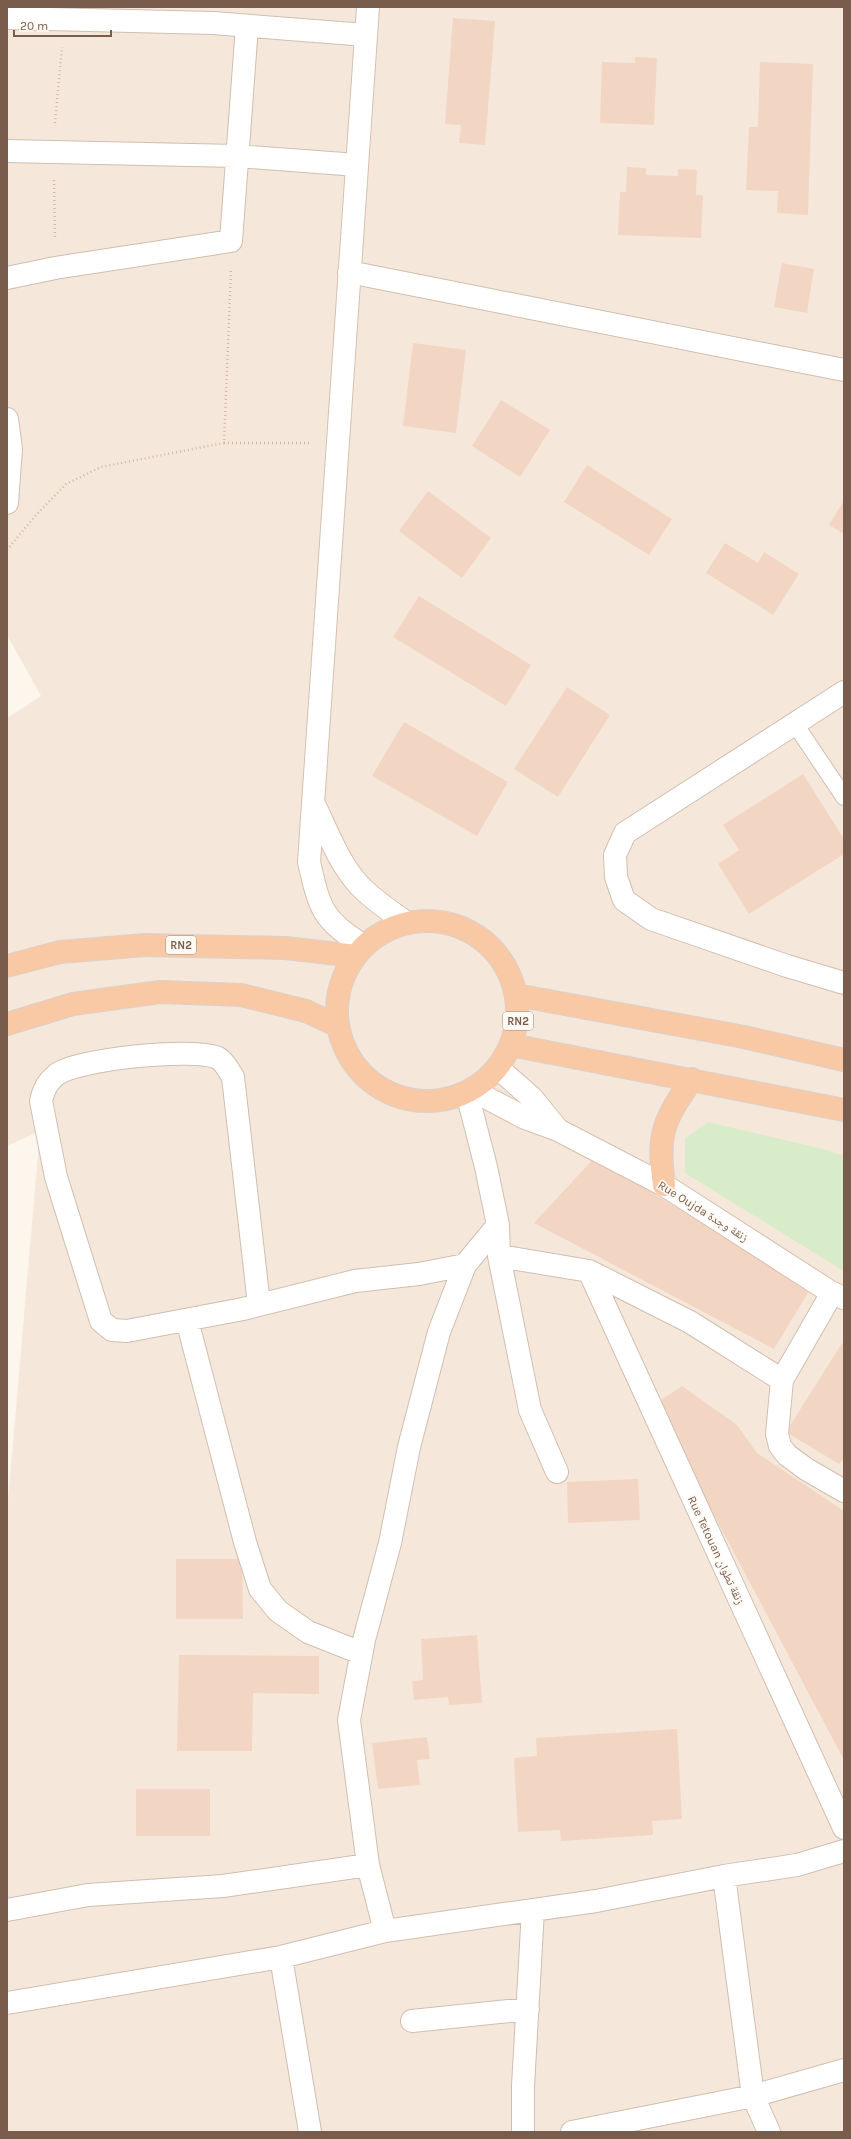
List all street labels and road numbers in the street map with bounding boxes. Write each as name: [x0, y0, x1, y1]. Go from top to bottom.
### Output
road number: RN2: [166, 936, 196, 954]
road number: RN2: [503, 1012, 533, 1030]
street label: Rue Oujda زنقة وجدة: [655, 1178, 751, 1245]
street label: Rue Tetouan زنقة تطوان: [685, 1494, 747, 1607]

